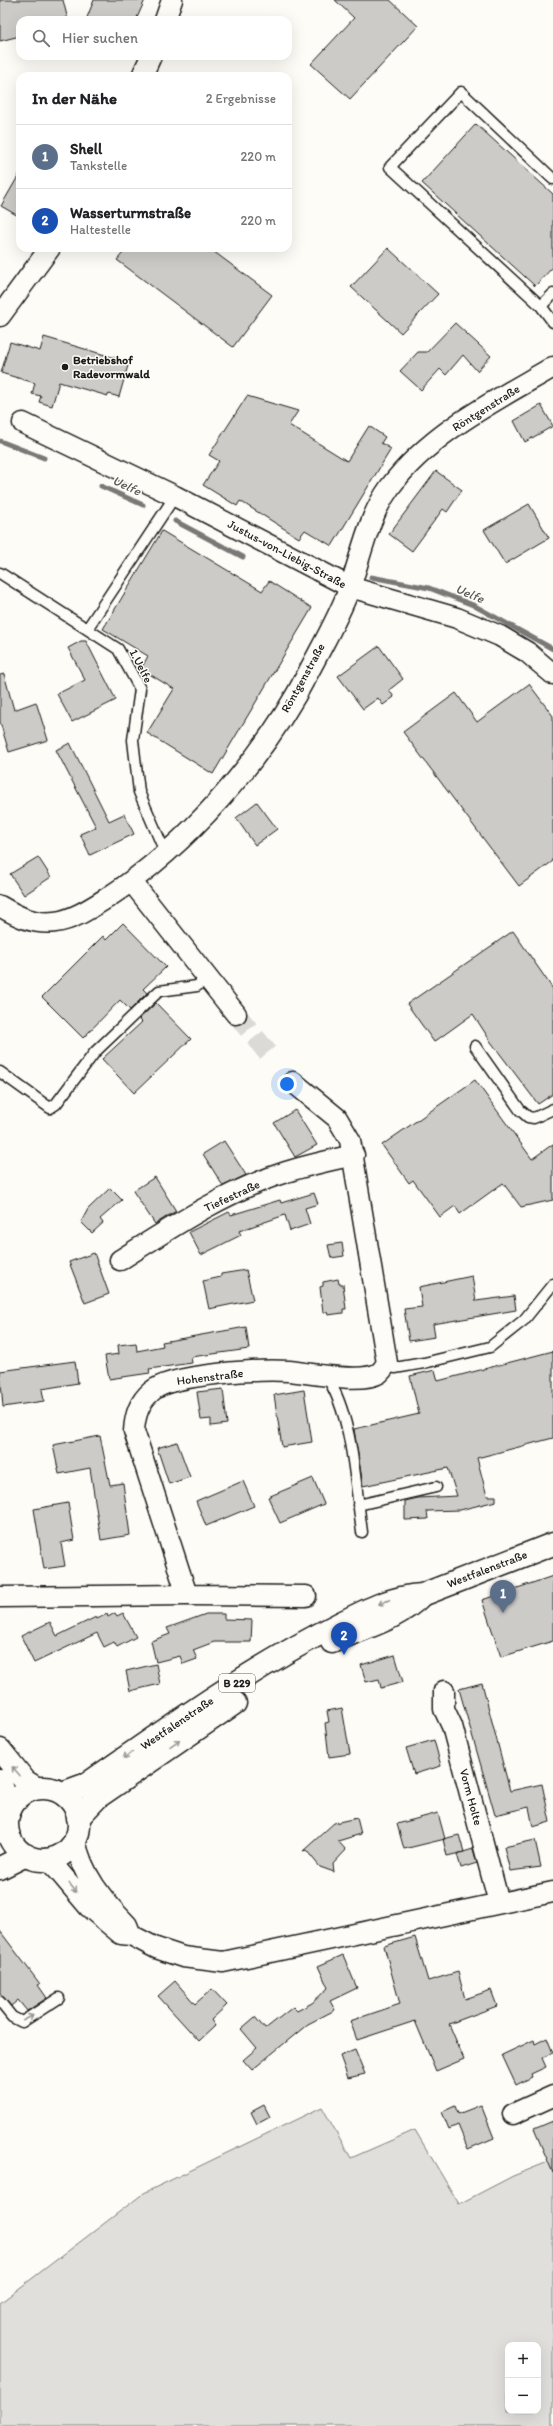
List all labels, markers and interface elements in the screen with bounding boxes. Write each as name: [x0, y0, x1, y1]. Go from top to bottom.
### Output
search box: [16, 16, 292, 60]
icon: search: [30, 27, 52, 49]
text: Hier suchen: [62, 29, 138, 47]
text: In der Nähe: [32, 88, 117, 108]
text: 2 Ergebnisse: [206, 91, 276, 106]
text: Shell: [70, 140, 102, 158]
text: 1: [42, 149, 48, 164]
text: 220 m: [240, 149, 276, 164]
text: Tankstelle: [70, 158, 127, 173]
text: Wasserturmstraße: [70, 204, 191, 222]
text: 2: [42, 213, 48, 228]
text: 220 m: [240, 213, 276, 228]
text: Haltestelle: [70, 222, 131, 237]
place label: Betriebshof Radevormwald: [73, 353, 150, 381]
marker: Betriebshof Radevormwald: [60, 362, 70, 372]
street label: Röntgenstraße: [450, 382, 523, 434]
water label: Uelfe: [110, 472, 144, 499]
street label: Justus-von-Liebig-Straße: [225, 517, 349, 591]
water label: Uelfe: [453, 581, 487, 606]
street label: Röntgenstraße: [278, 641, 328, 715]
street label: 1.Uelfe: [127, 647, 156, 685]
your location: [277, 1074, 297, 1094]
street label: Tiefestraße: [202, 1177, 262, 1215]
street label: Hohenstraße: [176, 1366, 244, 1388]
street label: Westfalenstraße: [445, 1547, 530, 1591]
pin: 1: [490, 1580, 516, 1613]
one-way arrow: [378, 1599, 390, 1607]
pin: 2: [331, 1622, 357, 1655]
road number: B 229: [219, 1674, 255, 1692]
street label: Westfalenstraße: [138, 1693, 216, 1753]
one-way arrow: [170, 1739, 181, 1747]
one-way arrow: [123, 1751, 134, 1759]
one-way arrow: [12, 1766, 21, 1776]
street label: Vorm Holte: [457, 1767, 485, 1827]
one-way arrow: [68, 1882, 77, 1893]
one-way arrow: [22, 2014, 34, 2021]
map controls: [505, 2342, 541, 2414]
button: +: [505, 2342, 541, 2378]
button: −: [505, 2378, 541, 2414]

